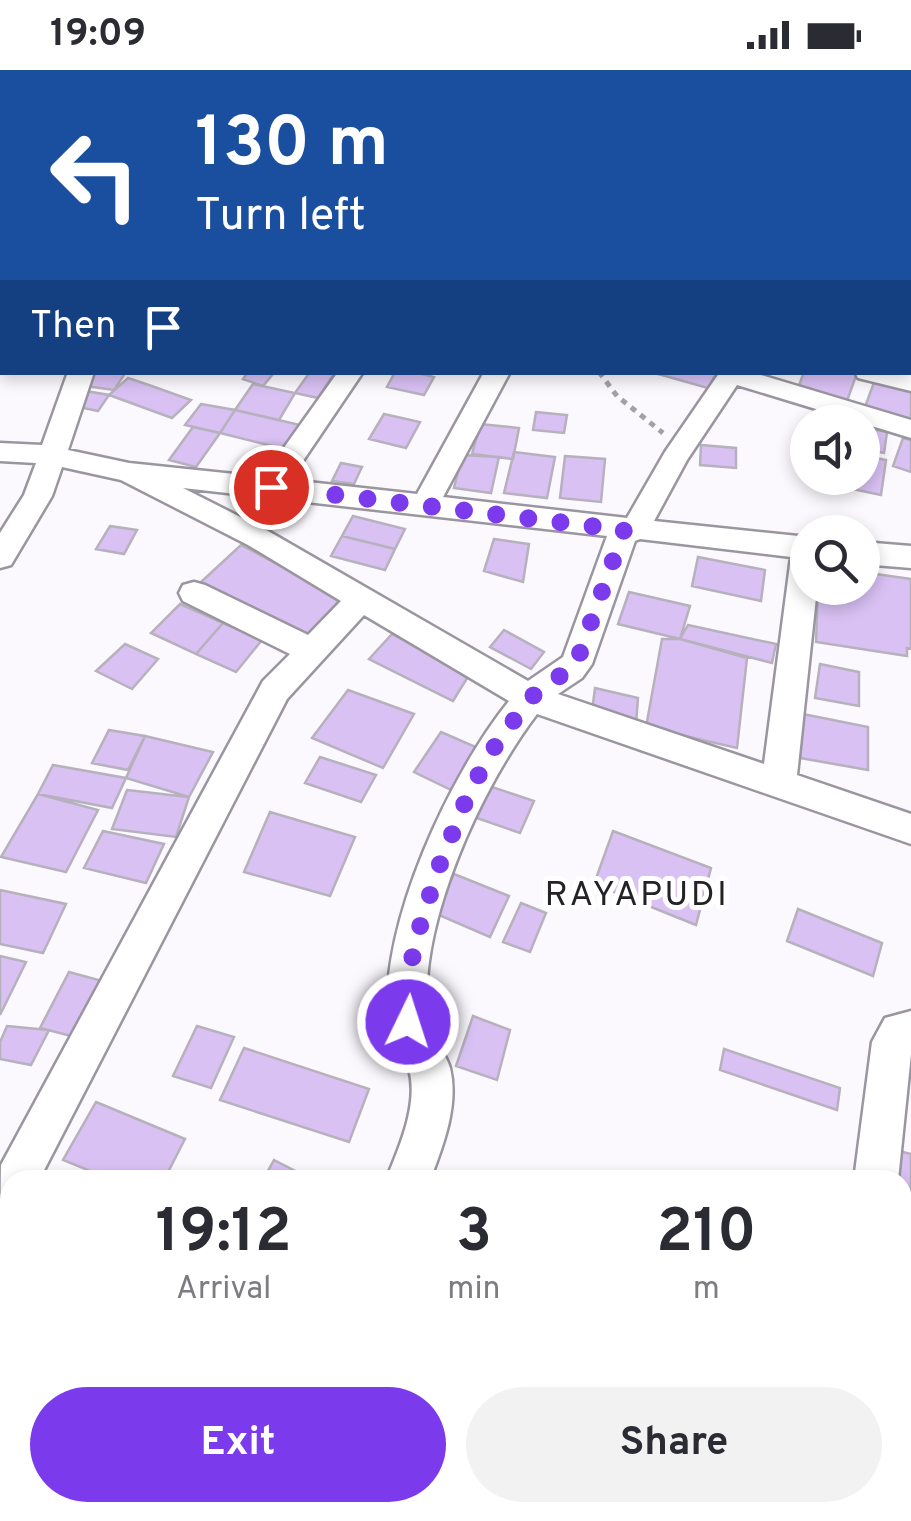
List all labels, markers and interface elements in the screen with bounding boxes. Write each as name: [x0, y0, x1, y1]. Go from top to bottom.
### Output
text: 19:09: [50, 11, 146, 60]
text: 130 m: [195, 102, 389, 191]
icon: left: [30, 110, 160, 240]
text: Turn left: [195, 189, 366, 246]
icon: arrive: [136, 300, 191, 355]
text: Then: [30, 303, 116, 352]
map controls: [790, 405, 880, 605]
button: sound: [790, 405, 880, 495]
pin: [229, 445, 314, 530]
icon: arrive: [244, 460, 299, 515]
button: search: [790, 515, 880, 605]
district label: RAYAPUDI: [545, 874, 729, 918]
position arrow: [356, 970, 460, 1074]
text: 19:12: [156, 1197, 292, 1273]
text: 3: [456, 1197, 492, 1273]
text: 210: [656, 1197, 756, 1273]
text: Arrival: [176, 1270, 271, 1310]
text: min: [447, 1270, 501, 1310]
text: m: [693, 1270, 720, 1310]
button: Exit: [30, 1387, 446, 1502]
button: Share: [466, 1387, 882, 1502]

